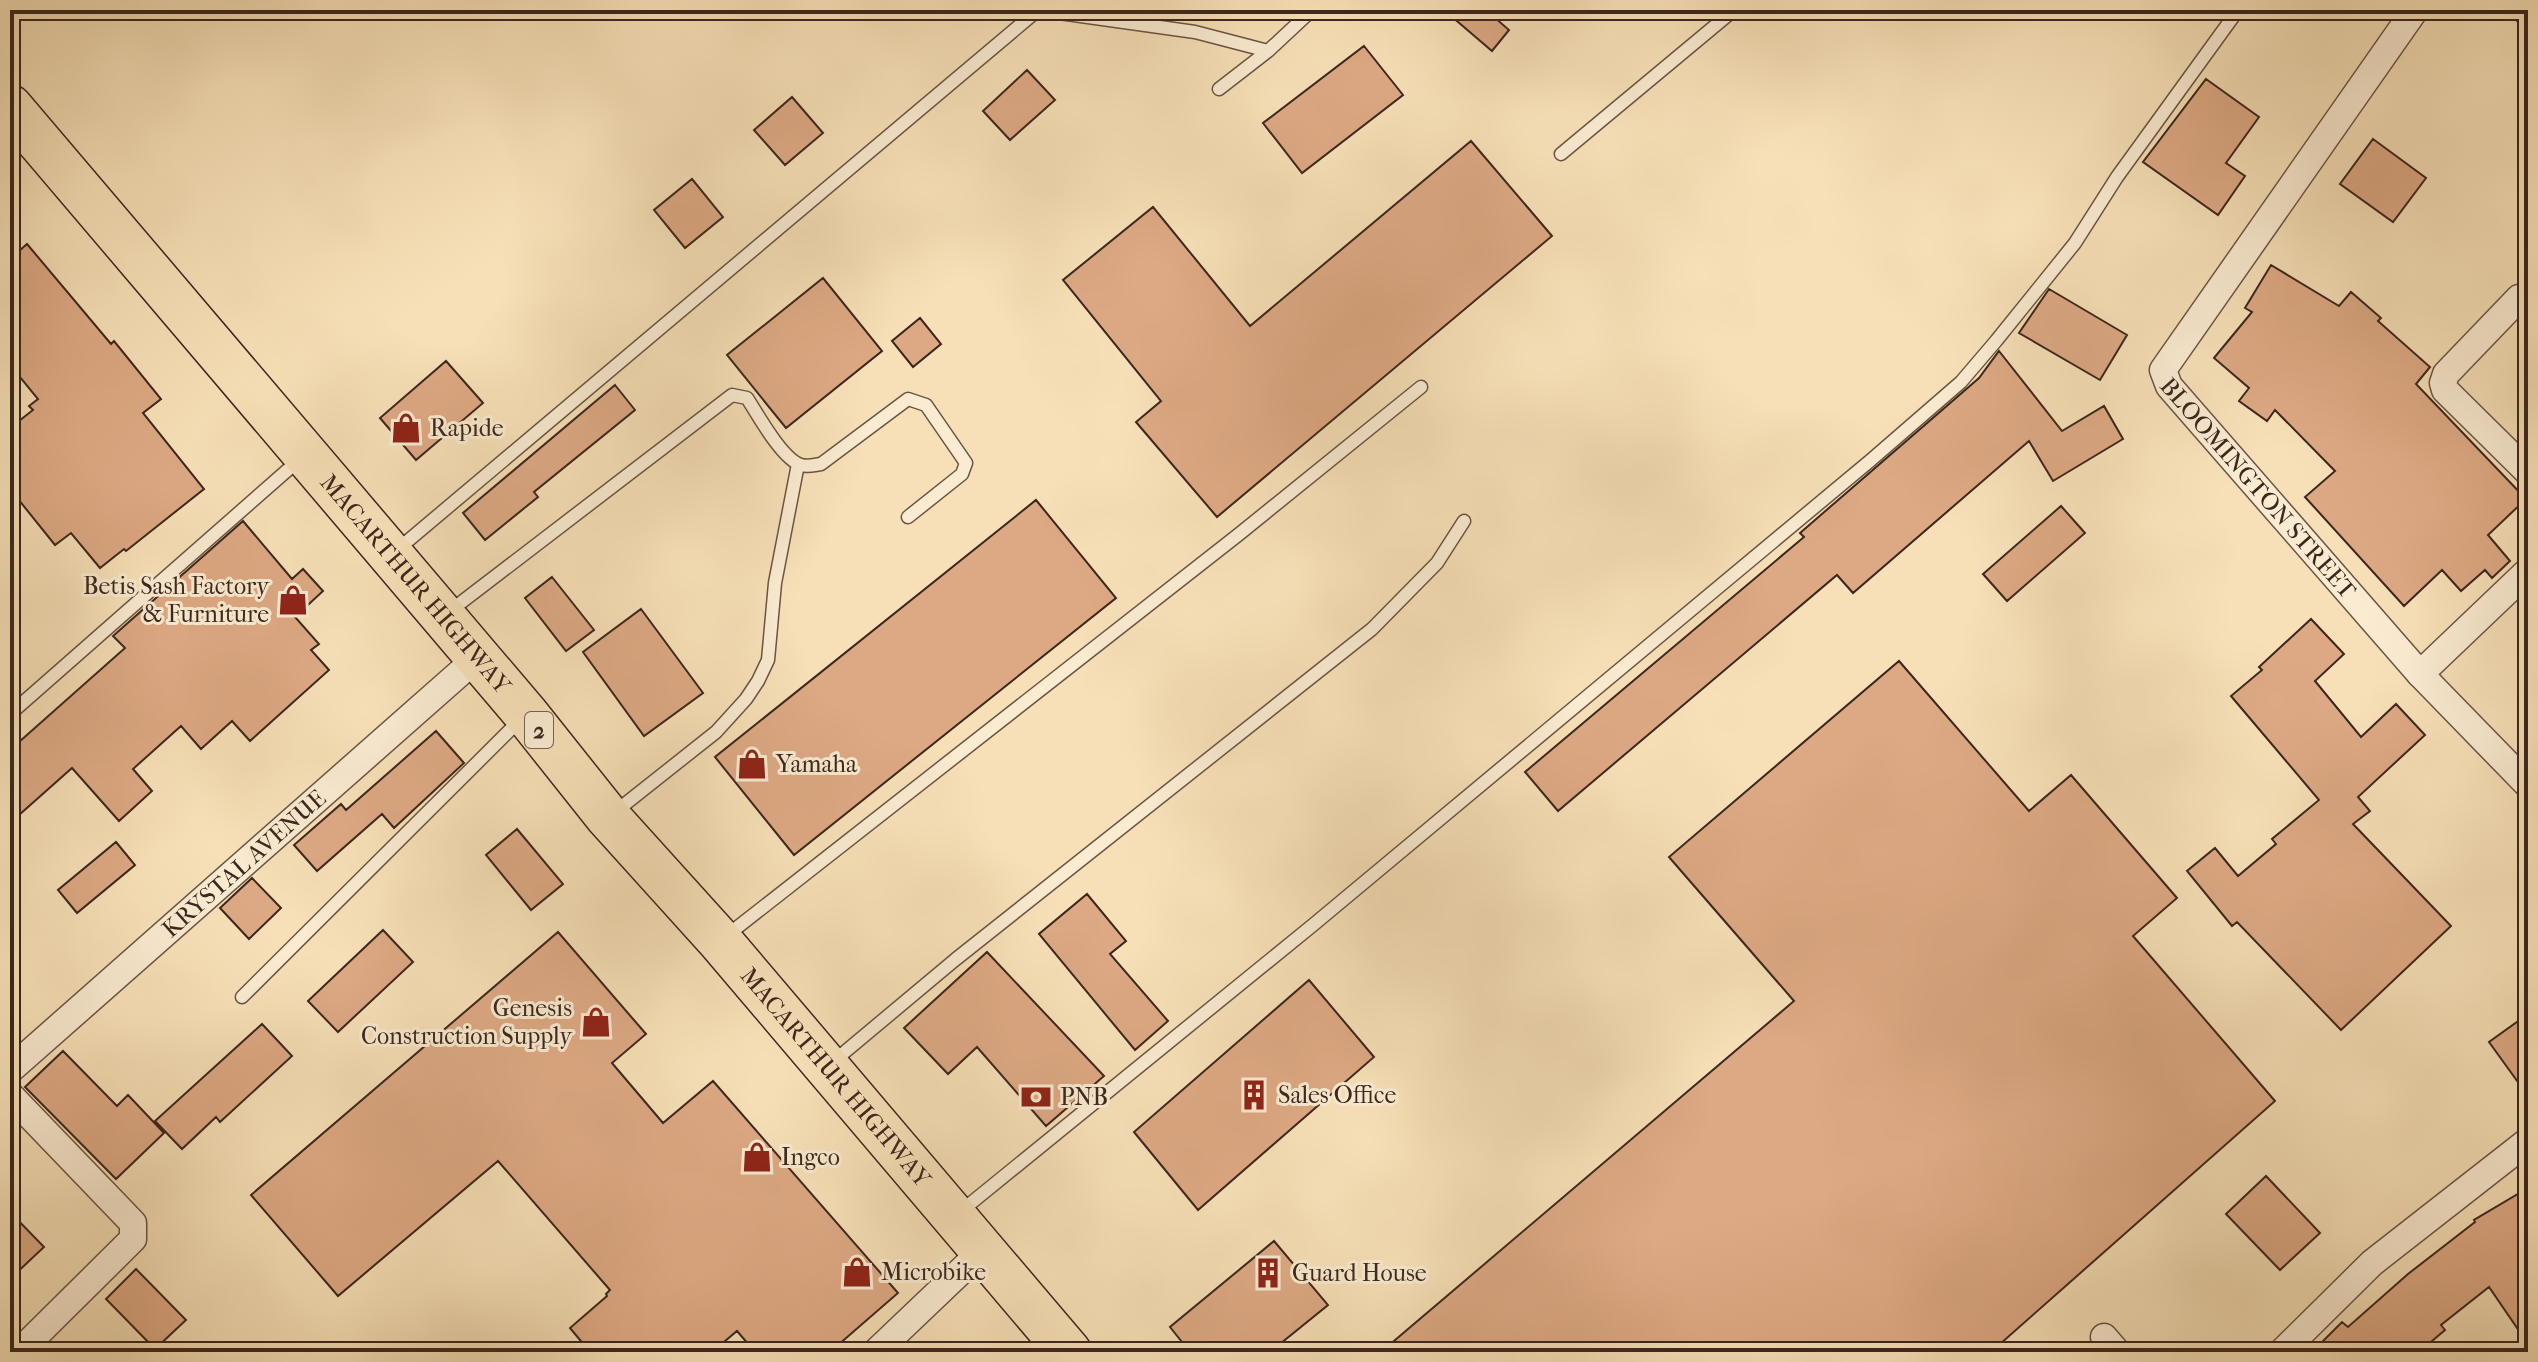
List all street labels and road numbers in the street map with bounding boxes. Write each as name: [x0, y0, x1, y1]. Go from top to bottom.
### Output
street label: BLOOMINGTON STREET: [2154, 372, 2362, 605]
street label: MACARTHUR HIGHWAY: [314, 469, 517, 700]
road number: 2: [525, 712, 553, 748]
street label: KRYSTAL AVENUE: [156, 784, 331, 943]
street label: MACARTHUR HIGHWAY: [735, 962, 937, 1193]

